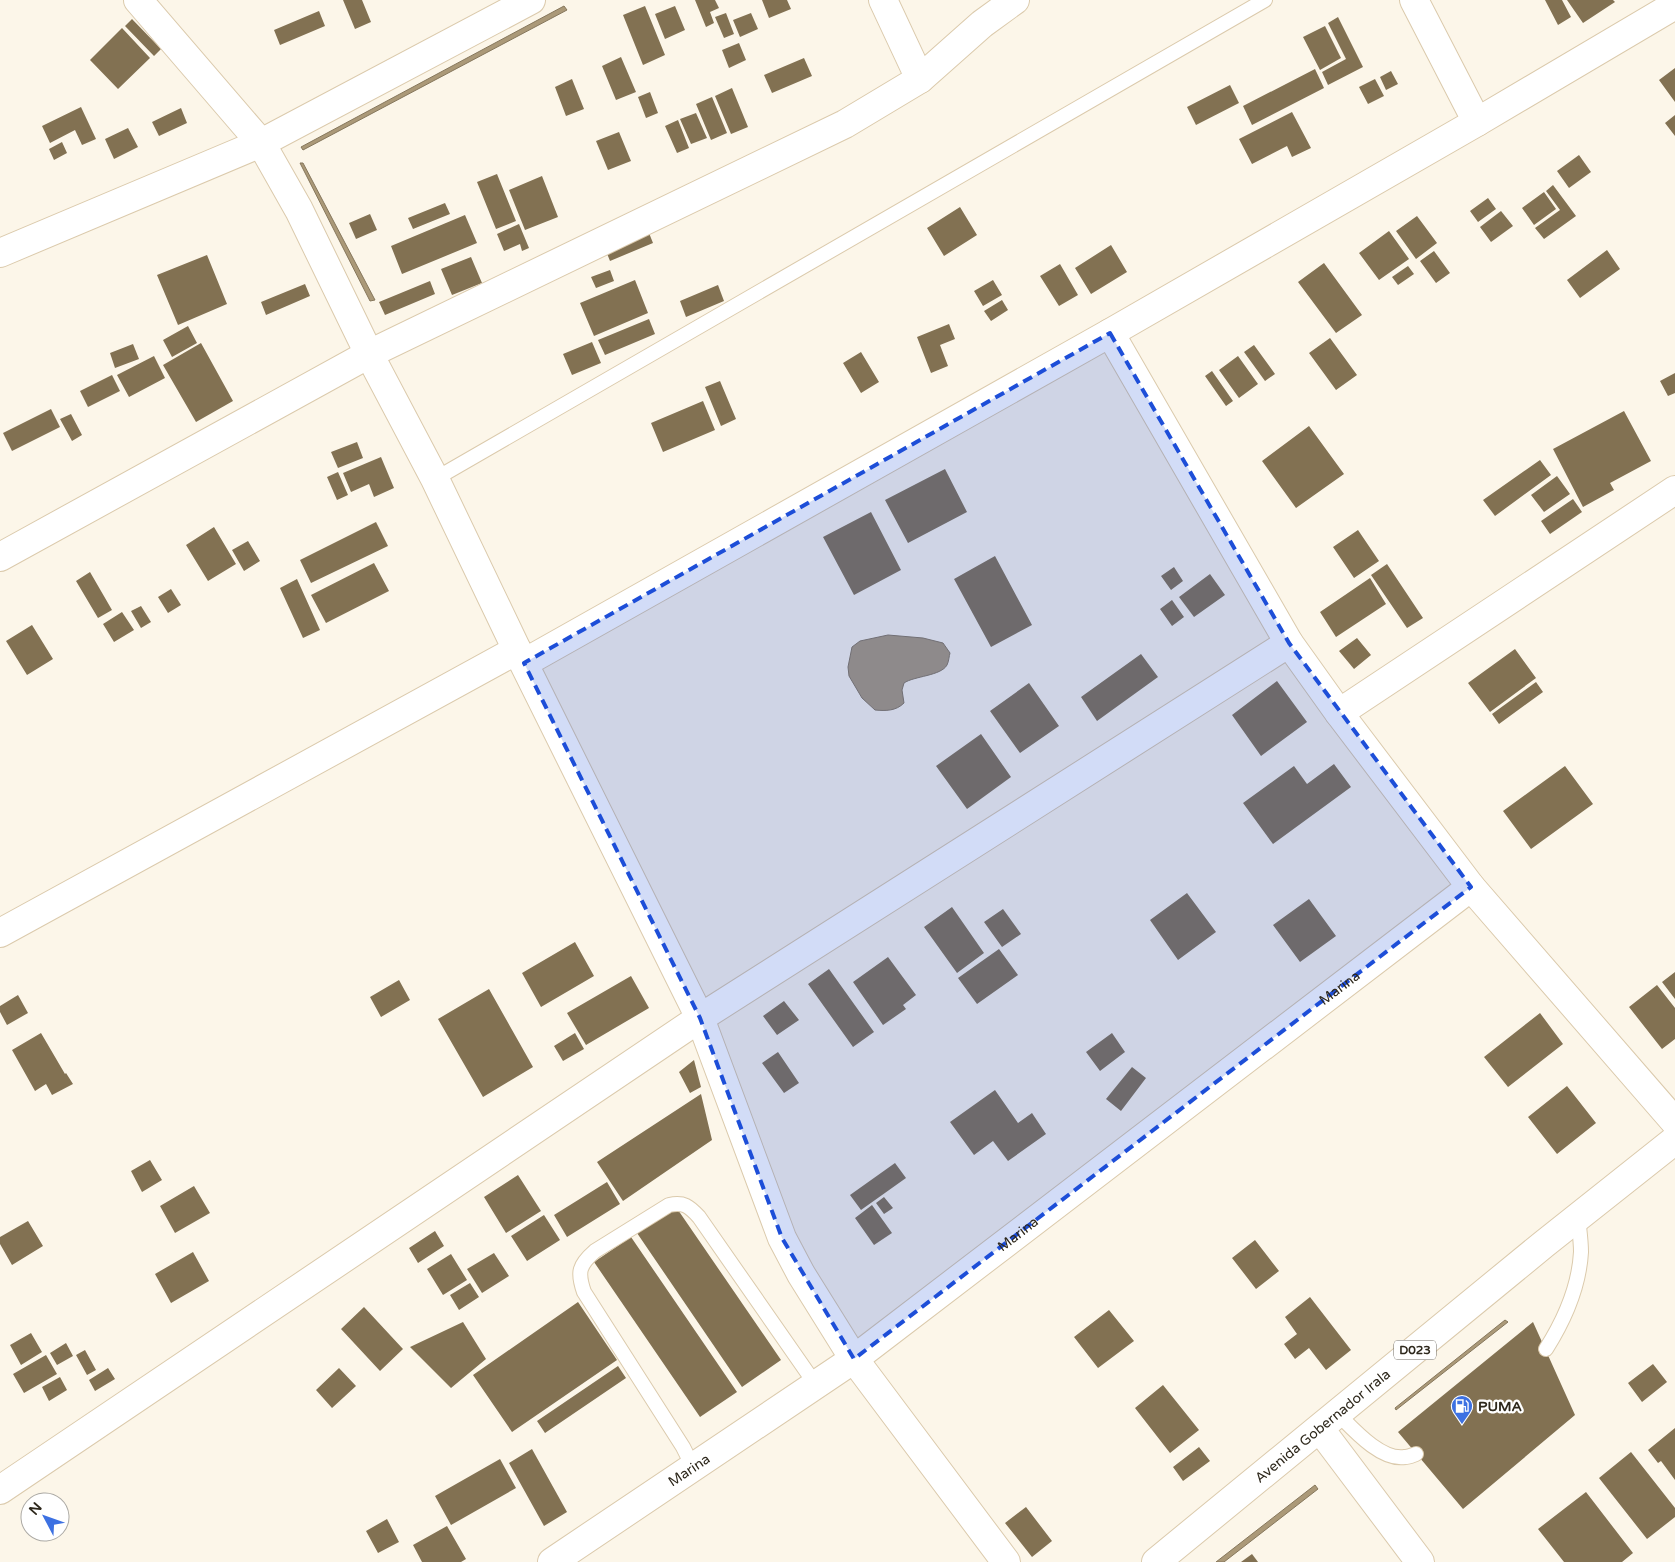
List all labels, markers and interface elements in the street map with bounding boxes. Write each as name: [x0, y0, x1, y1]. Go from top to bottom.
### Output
street label: Marina: [1316, 967, 1363, 1009]
street label: Marina: [994, 1213, 1041, 1255]
road number: D023: [1394, 1340, 1436, 1360]
street label: Avenida Gobernador Irala: [1251, 1365, 1393, 1486]
fuel station icon: PUMA: [1450, 1394, 1474, 1425]
place label: PUMA: [1478, 1398, 1523, 1415]
street label: Marina: [665, 1450, 713, 1490]
north arrow: [20, 1492, 70, 1542]
text: N: [25, 1499, 46, 1519]

